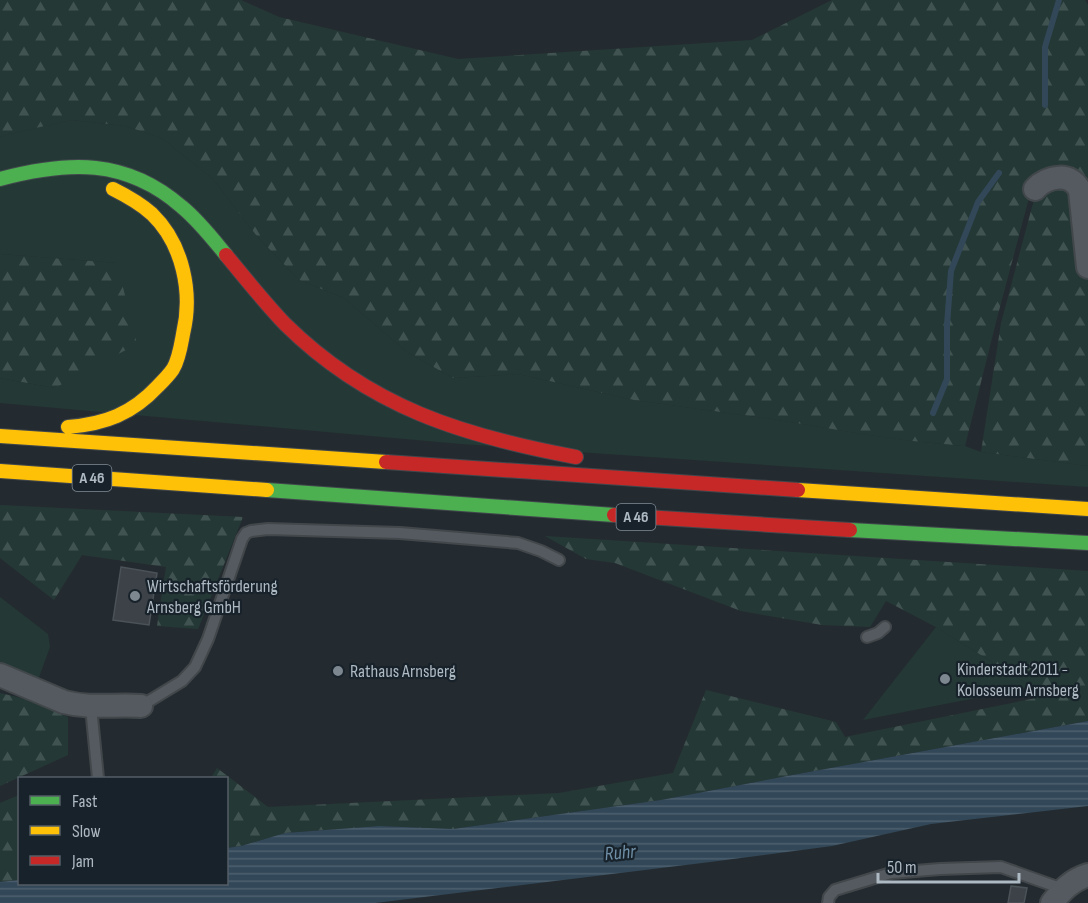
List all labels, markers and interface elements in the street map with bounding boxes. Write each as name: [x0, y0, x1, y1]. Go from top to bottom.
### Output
road number: A 46: [72, 465, 112, 491]
road number: A 46: [616, 504, 656, 530]
place label: Wirtschaftsförderung Arnsberg GmbH: [146, 576, 278, 618]
marker: Wirtschaftsförderung Arnsberg GmbH: [128, 589, 142, 603]
place label: Kinderstadt 2011 - Kolosseum Arnsberg: [957, 659, 1079, 701]
place label: Rathaus Arnsberg: [350, 661, 456, 682]
marker: Rathaus Arnsberg: [331, 664, 345, 678]
marker: Kinderstadt 2011 - Kolosseum Arnsberg: [938, 672, 952, 686]
legend: [18, 777, 228, 885]
text: Fast: [72, 791, 98, 812]
text: Slow: [72, 821, 101, 842]
water label: Ruhr: [603, 840, 638, 866]
scale bar: [878, 846, 1019, 884]
text: Jam: [71, 851, 94, 872]
text: 50 m: [887, 857, 917, 878]

